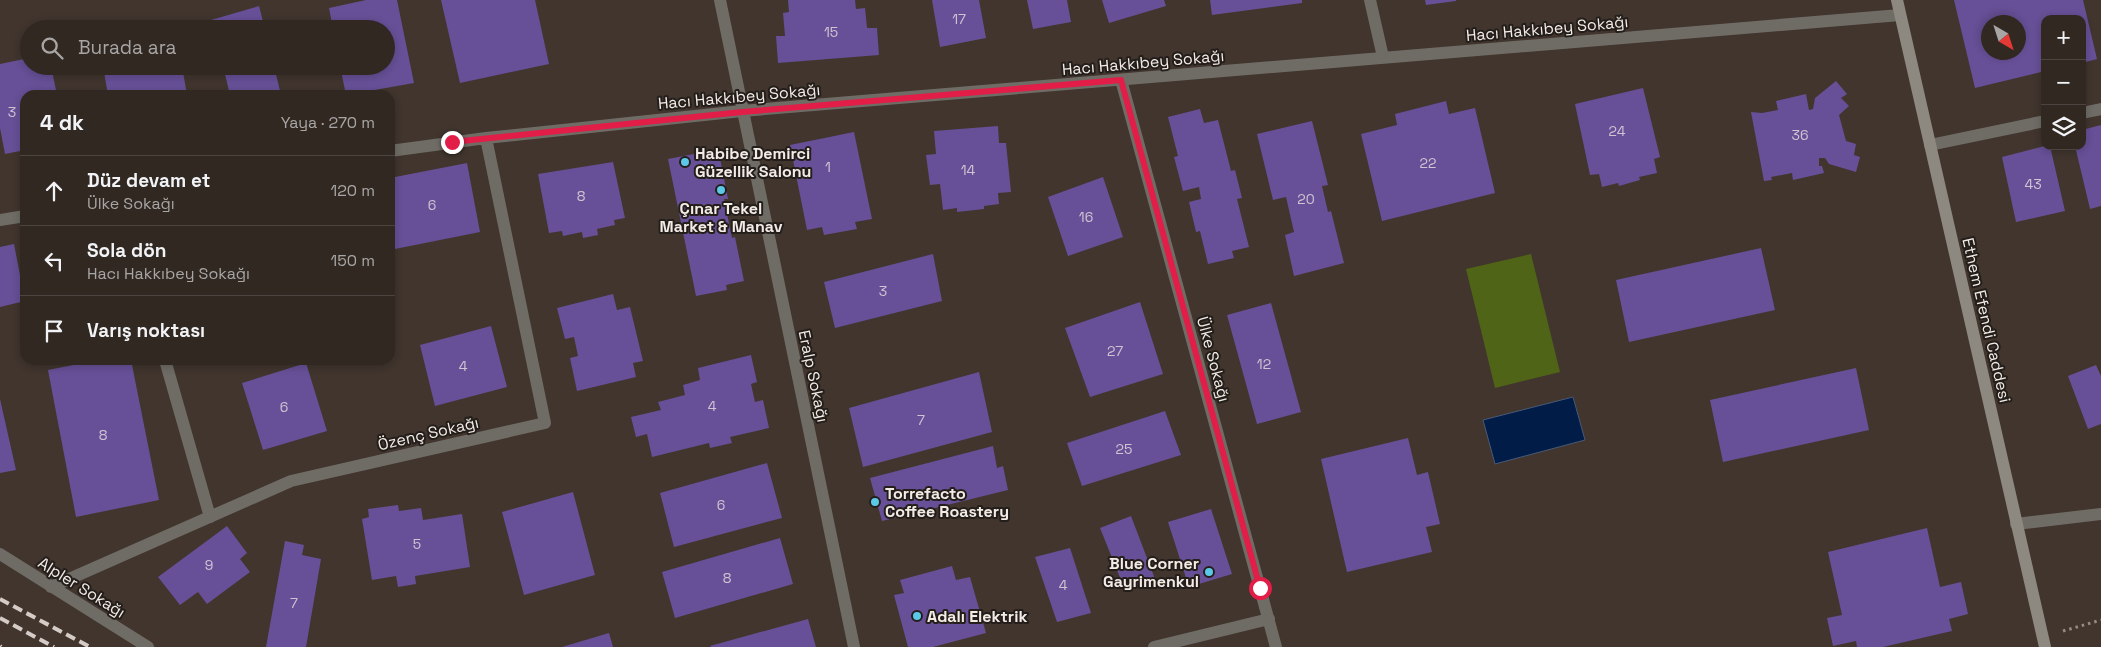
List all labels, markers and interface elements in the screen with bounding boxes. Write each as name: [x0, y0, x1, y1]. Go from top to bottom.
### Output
house number: 17: [952, 10, 966, 28]
street label: Hacı Hakkıbey Sokağı: [1465, 11, 1629, 46]
north arrow: [1981, 15, 2026, 60]
map controls: [2041, 15, 2086, 150]
button: +: [2041, 15, 2086, 60]
search box: [20, 20, 395, 75]
house number: 15: [824, 23, 838, 41]
icon: search: [38, 34, 66, 62]
text: Burada ara: [78, 35, 176, 60]
street label: Hacı Hakkıbey Sokağı: [1061, 45, 1225, 80]
button: −: [2041, 60, 2086, 105]
street label: Hacı Hakkıbey Sokağı: [657, 79, 821, 114]
house number: 3: [8, 103, 16, 121]
button: layers: [2041, 105, 2086, 150]
text: 4 dk: [40, 109, 84, 136]
text: Yaya · 270 m: [281, 112, 375, 133]
house number: 24: [1609, 122, 1626, 140]
house number: 36: [1791, 126, 1809, 144]
route end: [441, 131, 464, 154]
place label: Habibe Demirci Güzellik Salonu: [695, 143, 811, 182]
house number: 22: [1420, 154, 1436, 172]
marker: Habibe Demirci Güzellik Salonu: [679, 156, 691, 168]
house number: 1: [825, 158, 831, 176]
house number: 14: [961, 161, 976, 179]
text: Düz devam et: [87, 168, 210, 193]
house number: 43: [2024, 175, 2042, 193]
icon: ahead: [40, 177, 68, 205]
text: 120 m: [331, 180, 375, 201]
marker: Çınar Tekel Market & Manav: [715, 184, 727, 196]
house number: 8: [577, 187, 586, 205]
house number: 20: [1297, 190, 1315, 208]
text: Ülke Sokağı: [87, 193, 175, 214]
house number: 6: [428, 196, 436, 214]
place label: Çınar Tekel Market & Manav: [660, 198, 783, 237]
house number: 16: [1079, 208, 1093, 226]
street label: Ethem Efendi Caddesi: [1957, 236, 2016, 405]
text: Sola dön: [87, 238, 166, 263]
icon: left: [40, 247, 68, 275]
text: 150 m: [331, 250, 375, 271]
text: Hacı Hakkıbey Sokağı: [87, 263, 250, 284]
house number: 3: [879, 282, 887, 300]
street label: Ülke Sokağı: [1192, 314, 1235, 404]
icon: arrive: [40, 317, 68, 345]
text: Varış noktası: [87, 318, 205, 343]
street label: Eralp Sokağı: [794, 328, 834, 424]
house number: 27: [1107, 342, 1123, 360]
house number: 12: [1257, 355, 1271, 373]
house number: 4: [459, 357, 468, 375]
house number: 4: [708, 397, 717, 415]
house number: 6: [280, 398, 288, 416]
house number: 7: [917, 411, 925, 429]
street label: Özenç Sokağı: [376, 412, 481, 455]
house number: 8: [99, 426, 108, 444]
house number: 25: [1116, 440, 1132, 458]
place label: Torrefacto Coffee Roastery: [885, 483, 1009, 522]
house number: 6: [717, 496, 725, 514]
marker: Torrefacto Coffee Roastery: [869, 496, 881, 508]
house number: 5: [413, 535, 421, 553]
street label: Alpler Sokağı: [34, 552, 129, 623]
place label: Blue Corner Gayrimenkul: [1103, 553, 1199, 592]
house number: 9: [205, 556, 213, 574]
marker: Blue Corner Gayrimenkul: [1203, 566, 1215, 578]
house number: 8: [723, 569, 732, 587]
house number: 4: [1059, 576, 1068, 594]
route start: [1249, 577, 1272, 600]
house number: 7: [290, 594, 298, 612]
place label: Adalı Elektrik: [927, 606, 1027, 627]
marker: Adalı Elektrik: [911, 610, 923, 622]

